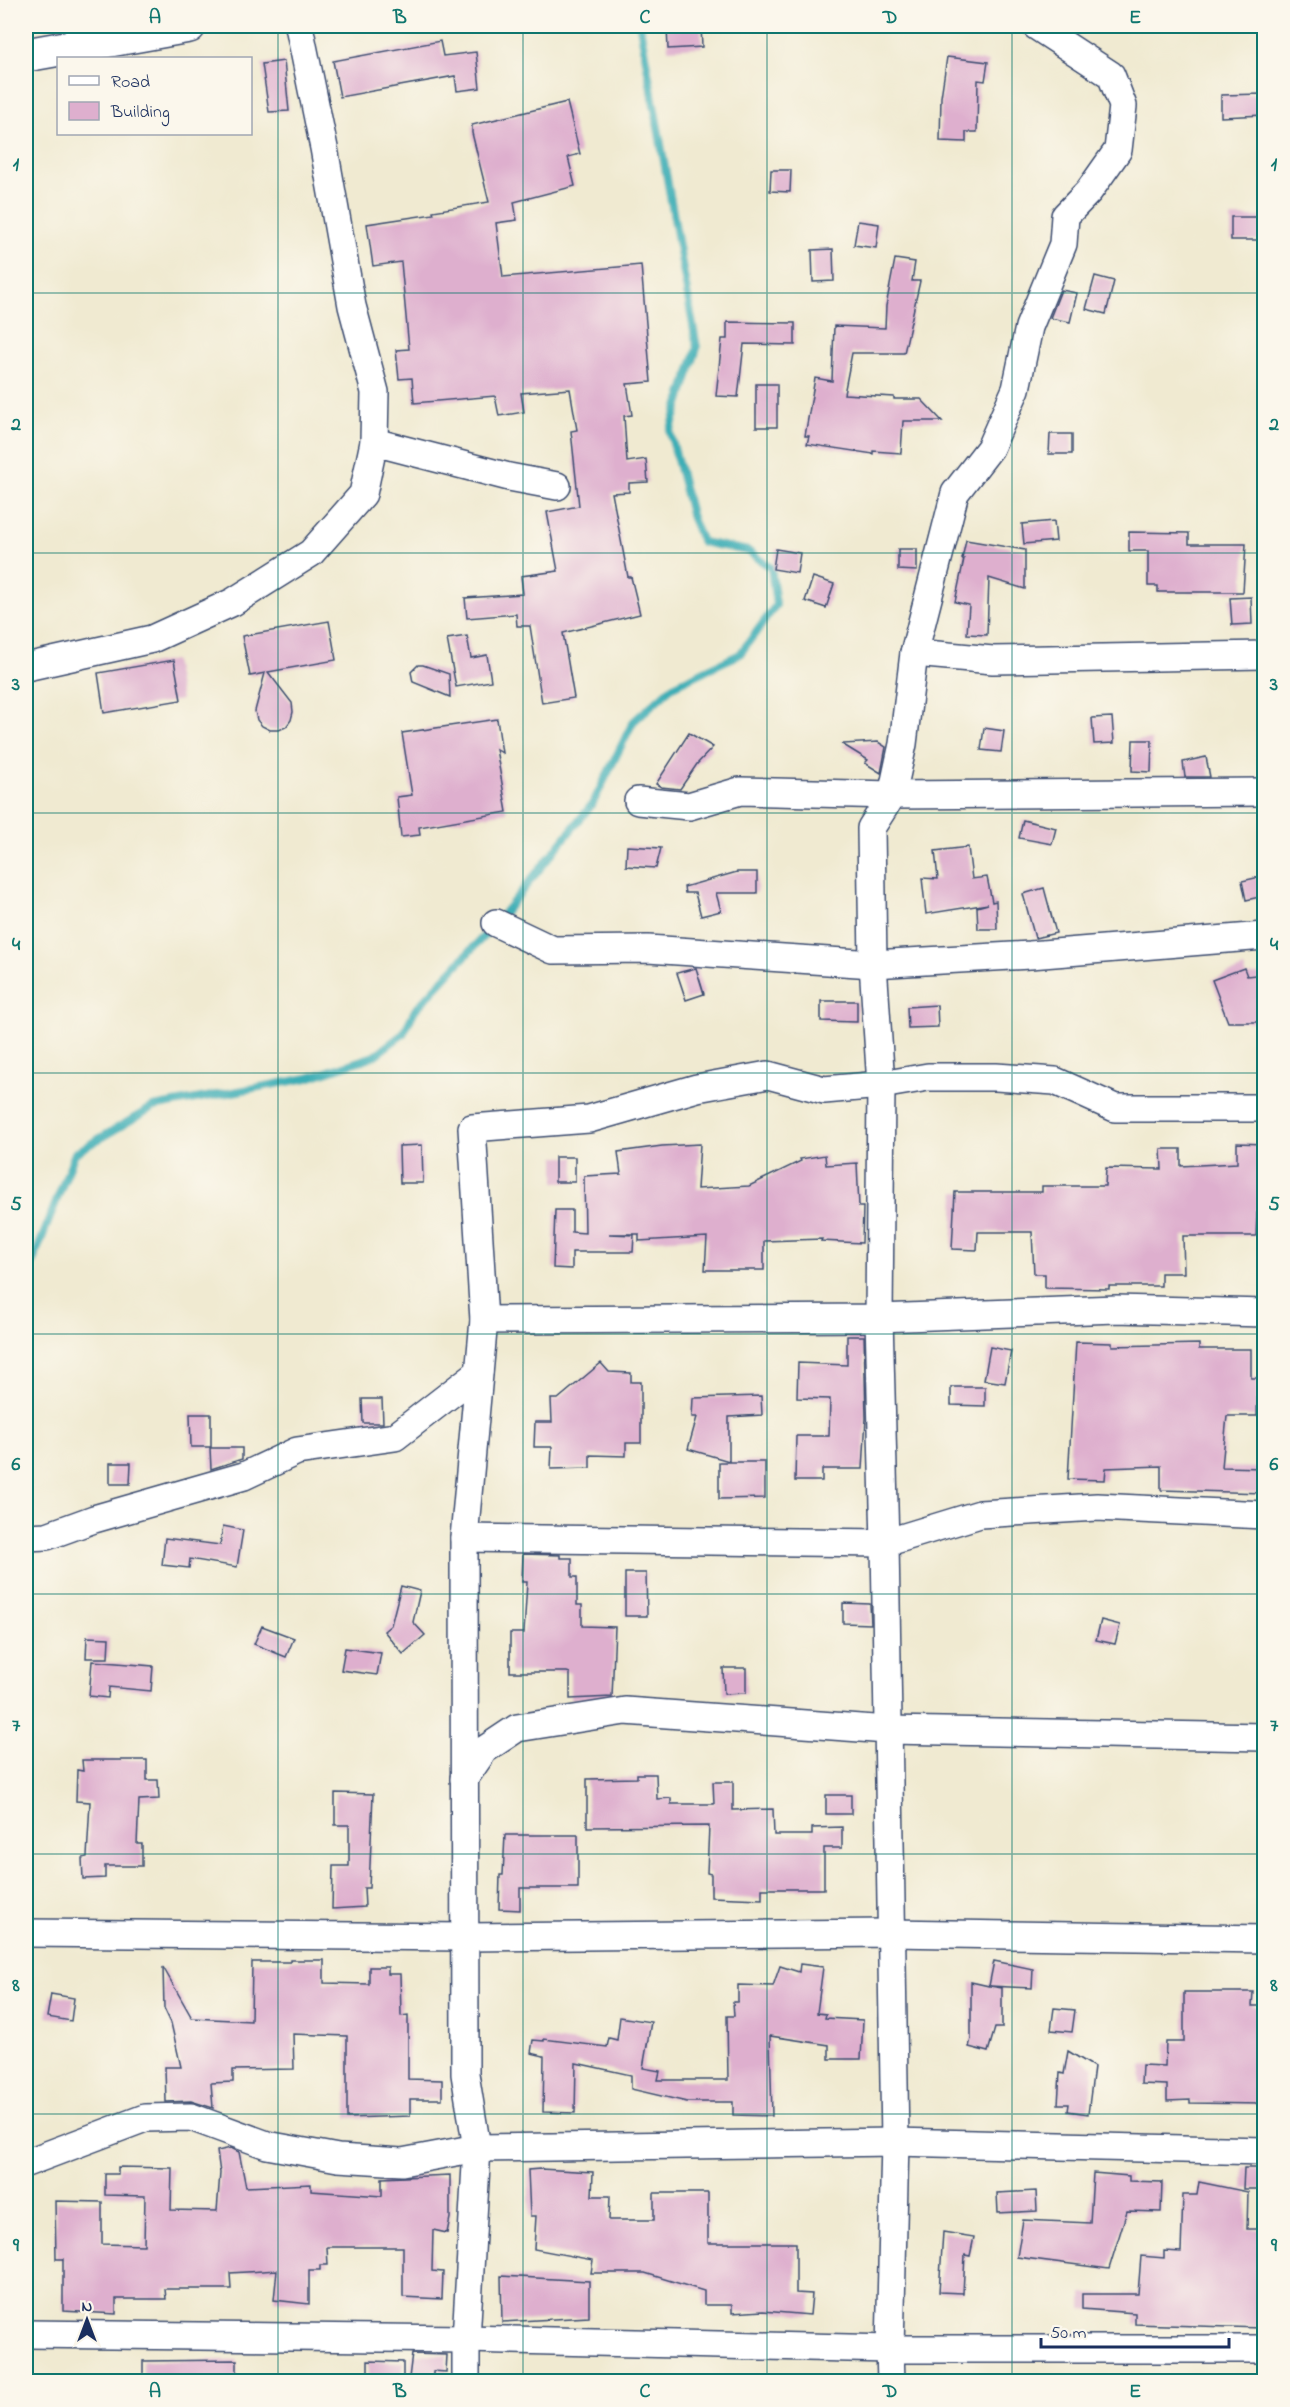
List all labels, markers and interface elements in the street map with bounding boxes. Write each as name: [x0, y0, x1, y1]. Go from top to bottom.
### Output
text: A: [149, 4, 161, 33]
text: B: [392, 4, 407, 33]
text: C: [640, 4, 651, 33]
text: D: [882, 4, 897, 33]
text: E: [1129, 4, 1141, 33]
legend: [57, 57, 252, 135]
text: Road: [111, 70, 150, 96]
text: Building: [110, 100, 170, 127]
text: 1: [13, 151, 20, 180]
text: 1: [1271, 151, 1278, 180]
text: 2: [10, 411, 21, 440]
text: 2: [1268, 411, 1279, 440]
text: 3: [11, 671, 20, 700]
text: 3: [1269, 671, 1278, 700]
text: 4: [12, 931, 21, 960]
text: 4: [1270, 931, 1279, 960]
text: 5: [10, 1191, 22, 1220]
text: 5: [1268, 1191, 1280, 1220]
text: 6: [12, 1451, 21, 1480]
text: 6: [1270, 1451, 1279, 1480]
text: 7: [12, 1712, 21, 1741]
text: 7: [1270, 1712, 1279, 1741]
text: 8: [11, 1972, 20, 2001]
text: 8: [1269, 1972, 1278, 2001]
text: 9: [12, 2232, 20, 2261]
text: 9: [1270, 2232, 1278, 2261]
north arrow: [57, 2290, 117, 2350]
text: N: [82, 2295, 93, 2319]
scale bar: [1041, 2311, 1228, 2349]
text: 50 m: [1050, 2321, 1087, 2347]
text: A: [149, 2378, 161, 2407]
text: B: [392, 2378, 407, 2407]
text: C: [640, 2378, 651, 2407]
text: D: [882, 2378, 897, 2407]
text: E: [1129, 2378, 1141, 2407]

